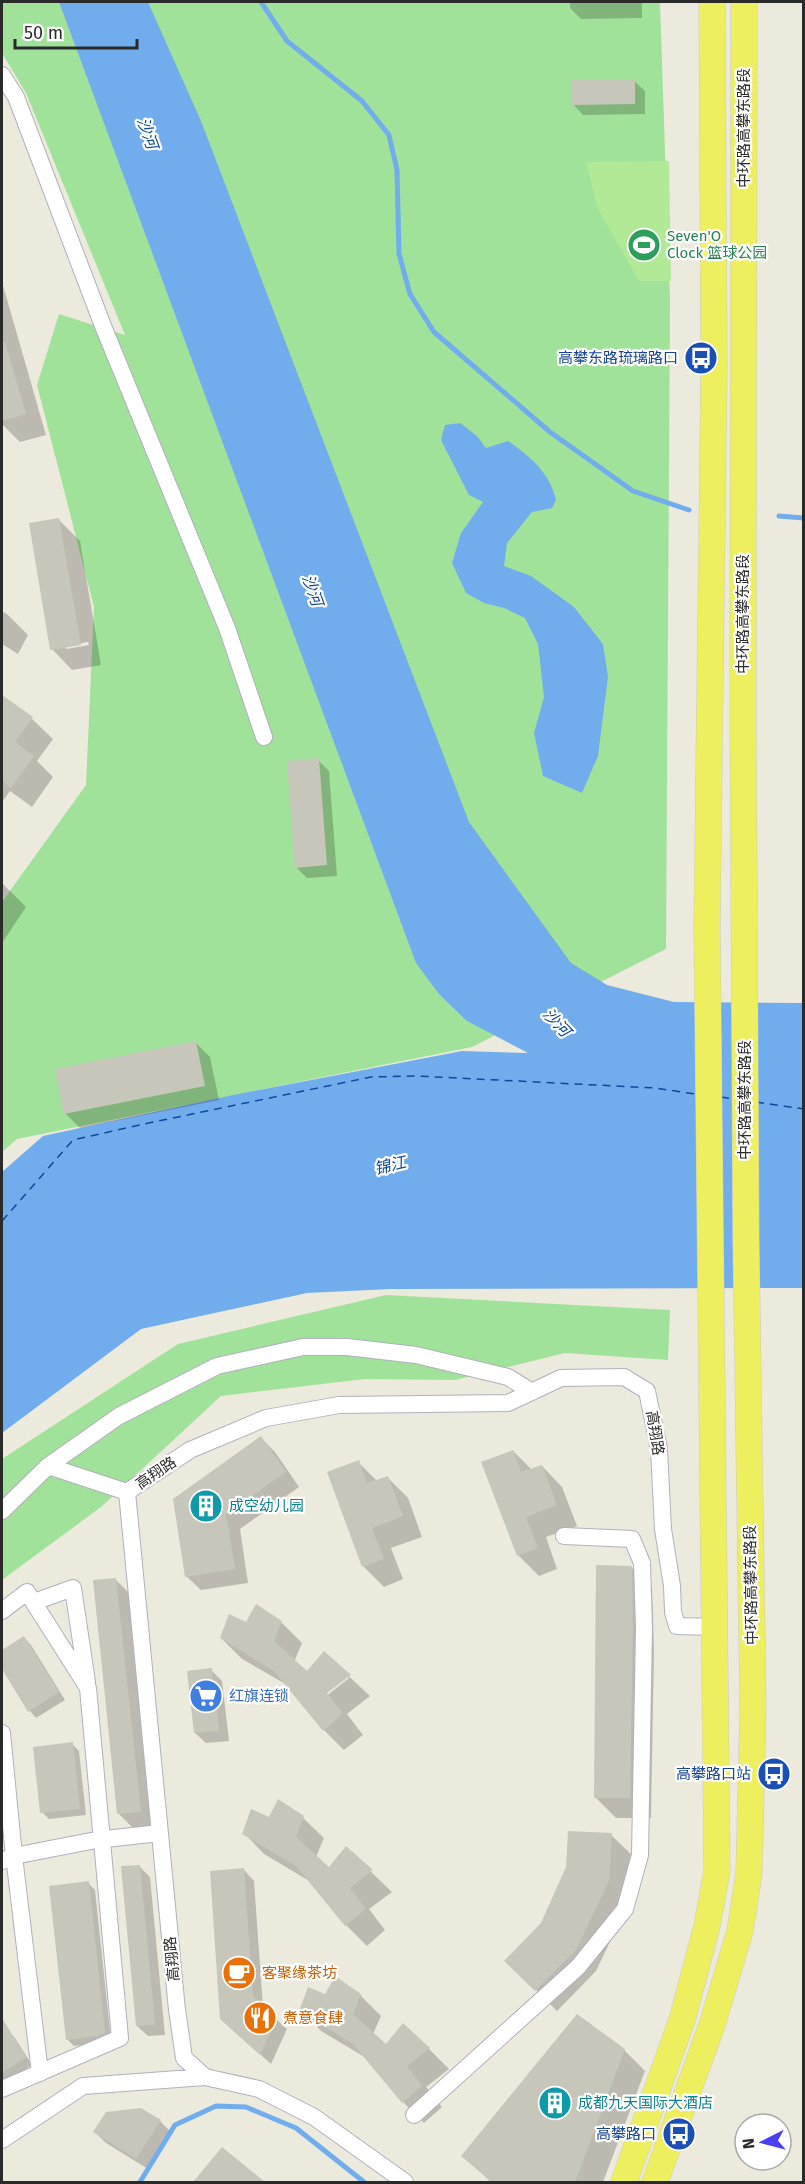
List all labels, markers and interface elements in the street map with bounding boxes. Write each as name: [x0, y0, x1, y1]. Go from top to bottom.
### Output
scale bar: [15, 12, 136, 50]
text: 50 m: [24, 22, 63, 44]
street label: 中环路高攀东路段: [735, 68, 753, 188]
water label: 沙河: [133, 115, 163, 154]
sports icon: Seven'O Clock 篮球公园: [626, 227, 662, 263]
place label: Seven'O Clock 篮球公园: [667, 227, 767, 262]
bus stop icon: 高攀东路琉璃路口: [683, 340, 719, 376]
place label: 高攀东路琉璃路口: [558, 349, 678, 367]
street label: 中环路高攀东路段: [734, 554, 752, 674]
water label: 沙河: [298, 572, 328, 611]
water label: 沙河: [539, 1004, 577, 1043]
street label: 中环路高攀东路段: [736, 1040, 754, 1160]
water label: 锦江: [372, 1152, 410, 1178]
street label: 高翔路: [643, 1409, 667, 1457]
street label: 高翔路: [132, 1453, 180, 1493]
building icon: 成空幼儿园: [188, 1488, 224, 1524]
place label: 成空幼儿园: [229, 1497, 304, 1515]
street label: 中环路高攀东路段: [741, 1525, 761, 1645]
supermarket icon: 红旗连锁: [188, 1678, 224, 1714]
place label: 红旗连锁: [229, 1687, 289, 1705]
bus stop icon: 高攀路口站: [756, 1756, 792, 1792]
place label: 高攀路口站: [676, 1765, 751, 1783]
street label: 高翔路: [161, 1936, 183, 1982]
cafe icon: 客聚缘茶坊: [221, 1955, 257, 1991]
place label: 客聚缘茶坊: [262, 1964, 337, 1982]
restaurant icon: 煮意食肆: [242, 2000, 278, 2036]
place label: 煮意食肆: [283, 2009, 343, 2027]
building icon: 成都九天国际大酒店: [537, 2085, 573, 2121]
place label: 成都九天国际大酒店: [578, 2094, 713, 2112]
north arrow: [733, 2112, 793, 2172]
bus stop icon: 高攀路口: [661, 2116, 697, 2152]
place label: 高攀路口: [596, 2125, 656, 2143]
text: N: [739, 2137, 759, 2150]

